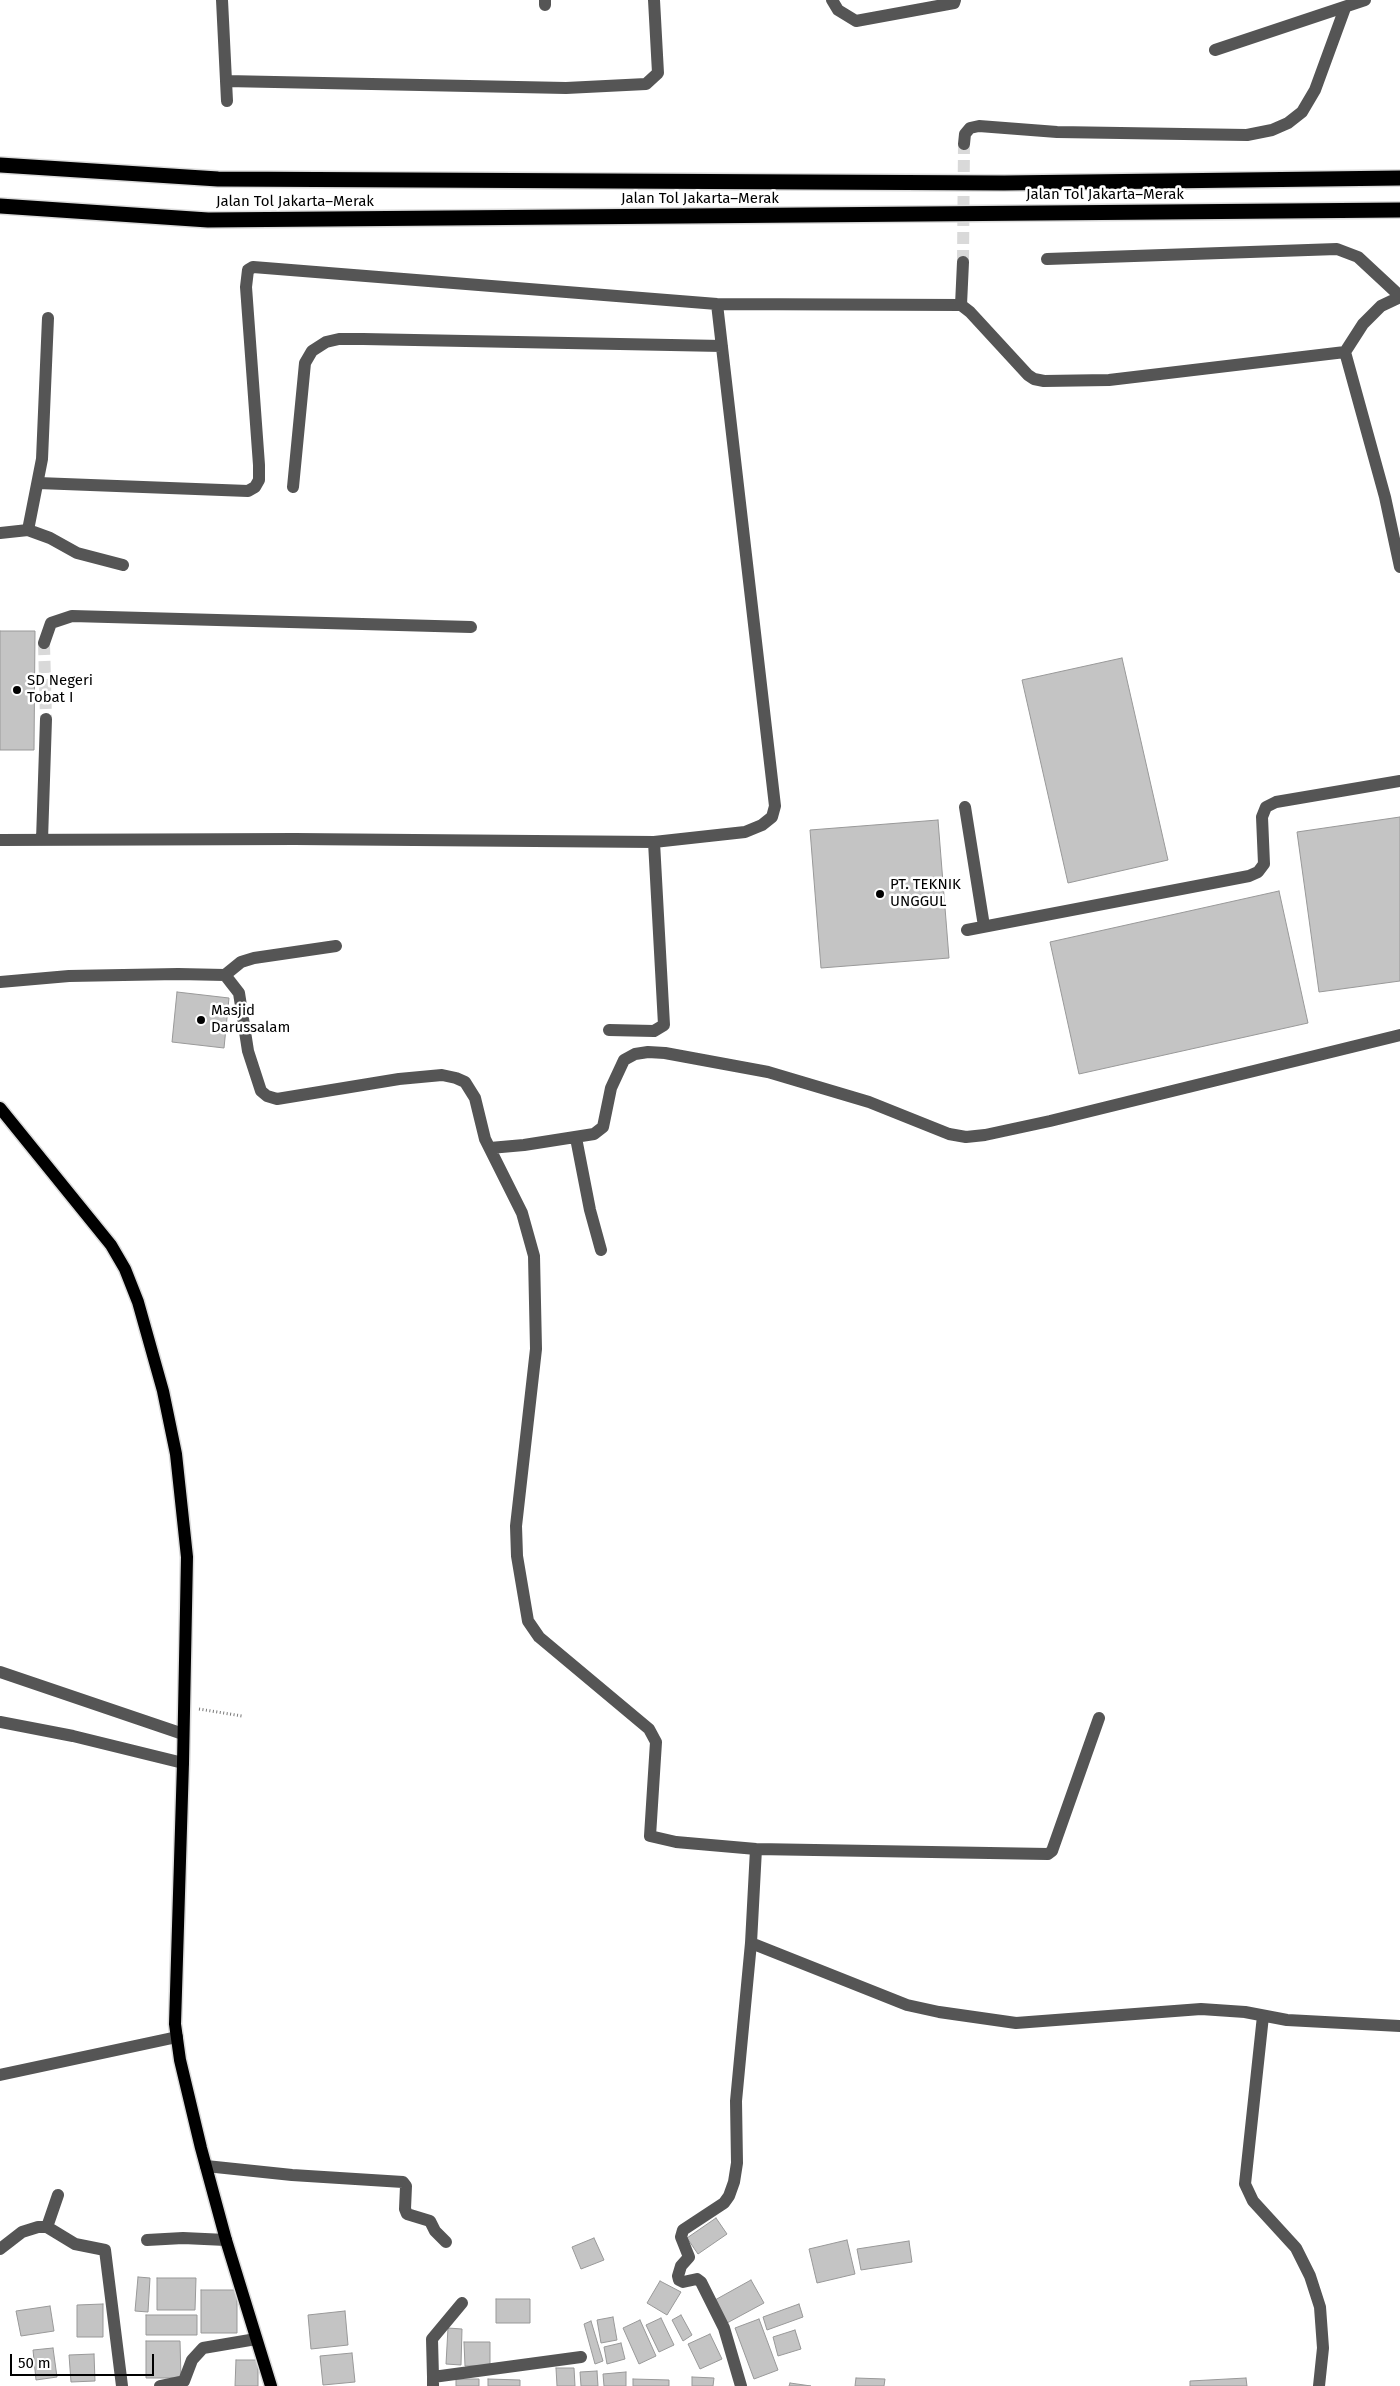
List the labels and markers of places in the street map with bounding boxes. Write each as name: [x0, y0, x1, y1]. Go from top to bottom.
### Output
place label: SD Negeri Tobat I: [27, 672, 93, 707]
marker: SD Negeri Tobat I: [11, 684, 23, 696]
place label: PT. TEKNIK UNGGUL: [890, 876, 961, 911]
marker: PT. TEKNIK UNGGUL: [874, 888, 886, 900]
place label: Masjid Darussalam: [211, 1002, 290, 1037]
marker: Masjid Darussalam: [195, 1014, 207, 1026]

